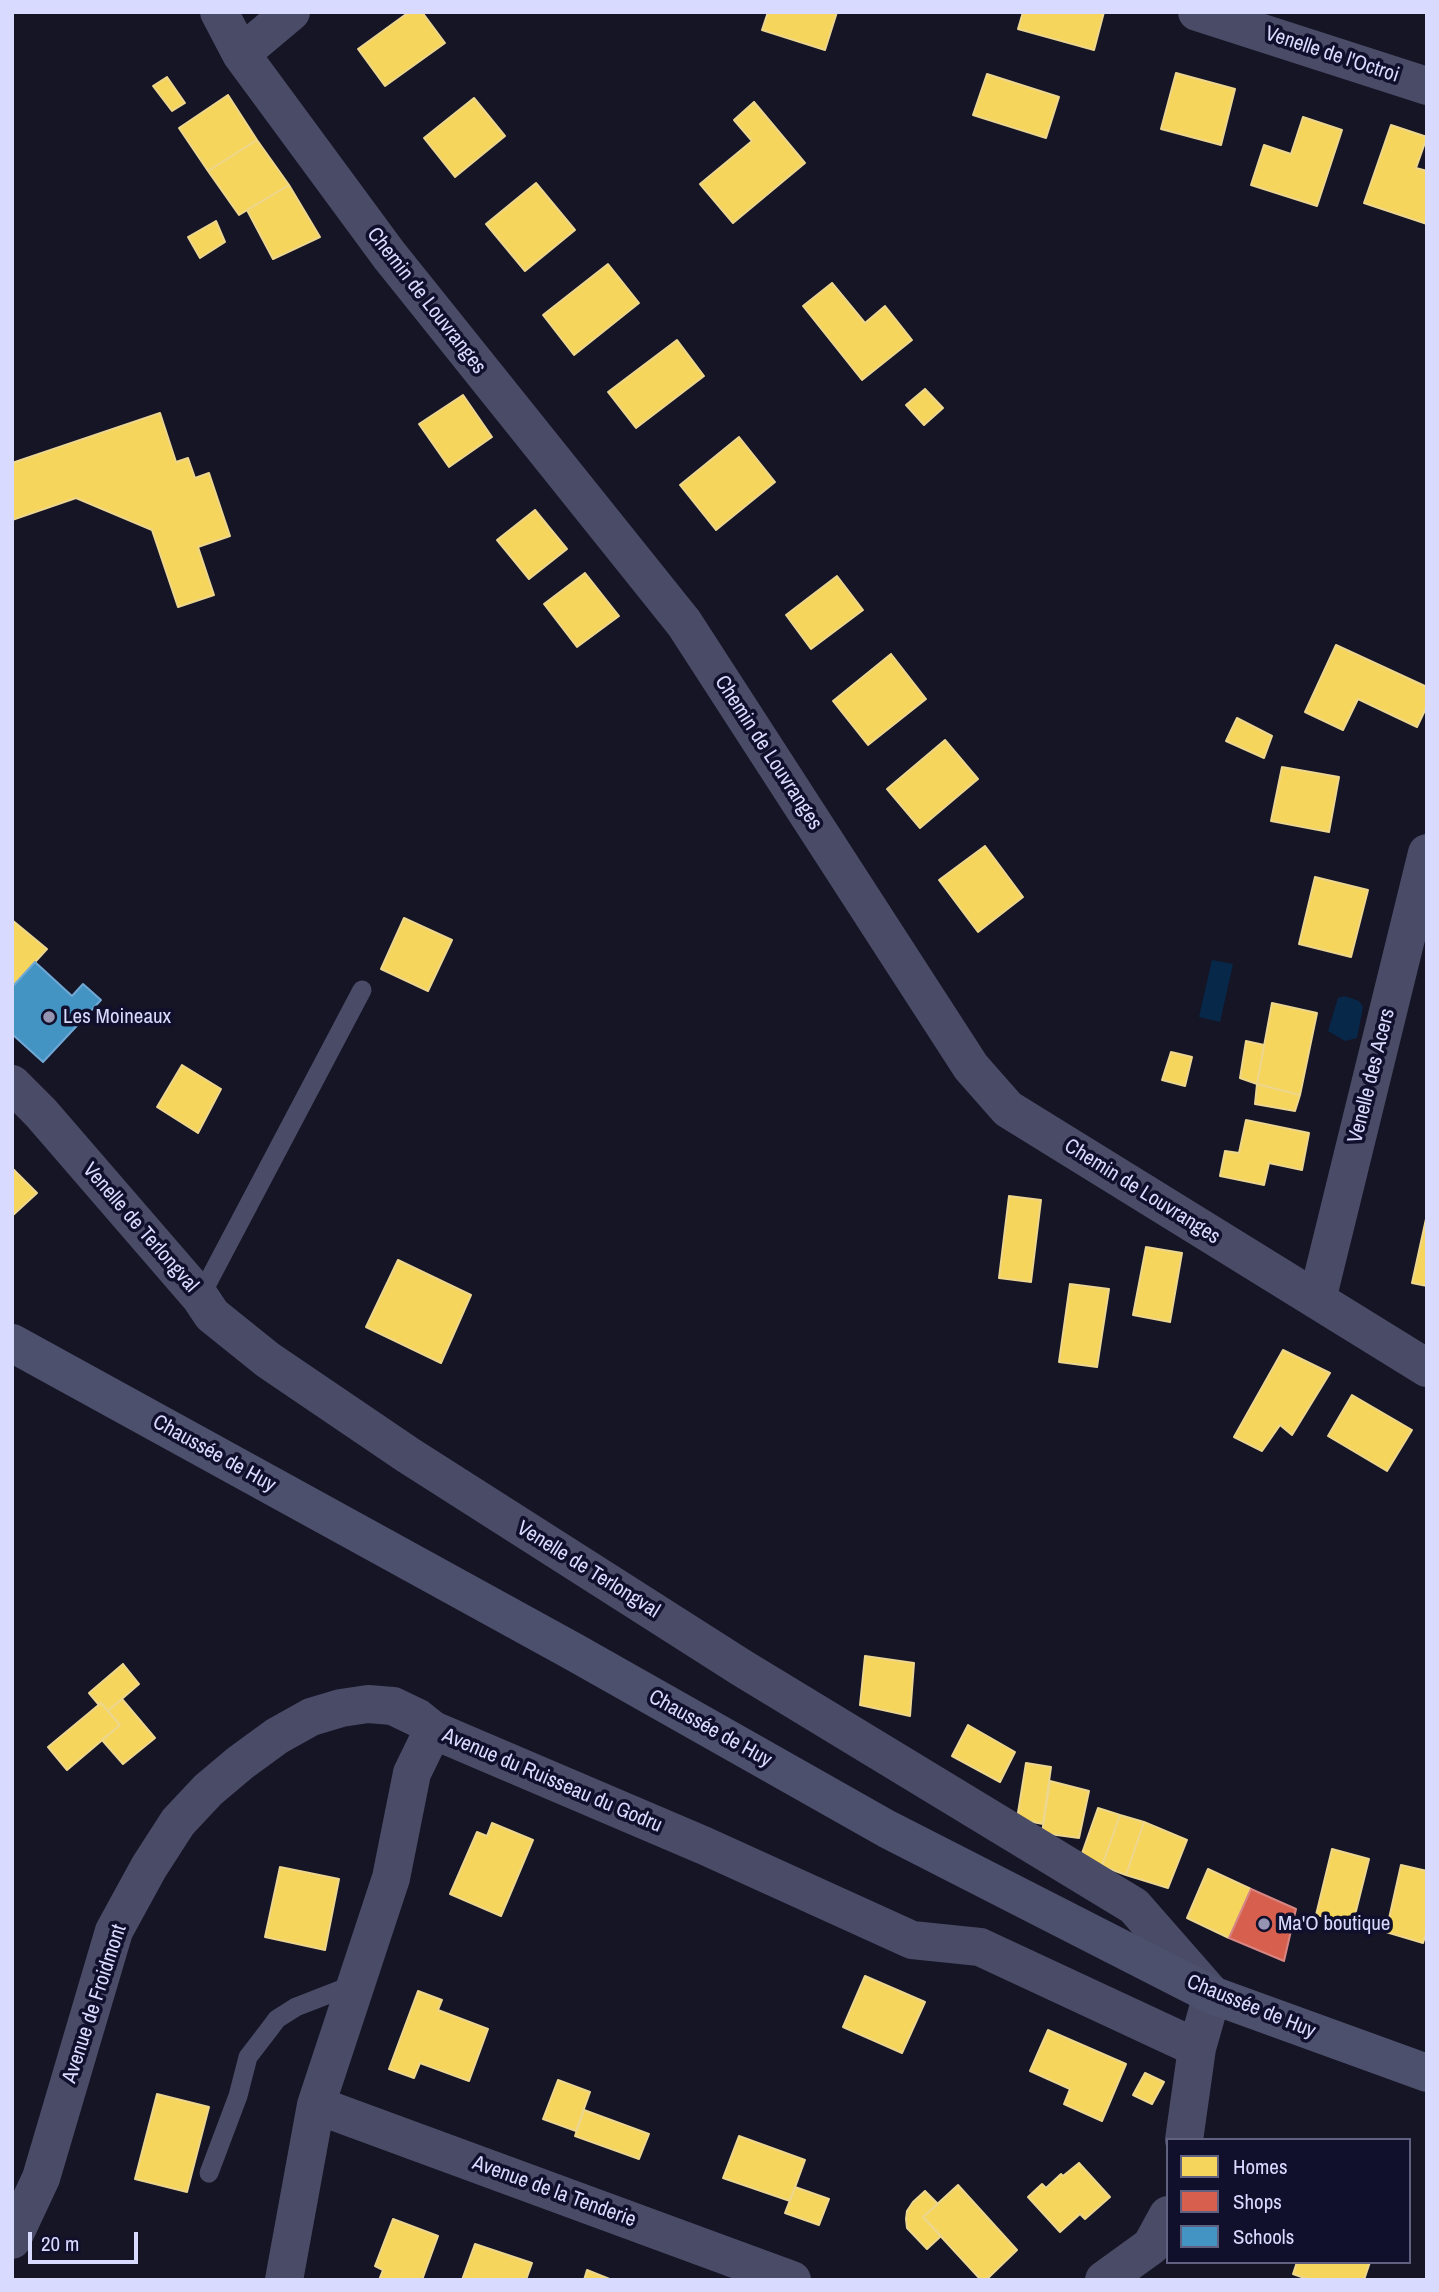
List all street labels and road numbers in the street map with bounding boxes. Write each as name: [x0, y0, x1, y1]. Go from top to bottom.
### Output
street label: Venelle de l'Octroi: [1262, 22, 1402, 88]
street label: Chemin de Louvranges: [361, 223, 491, 379]
street label: Chemin de Louvranges: [709, 671, 827, 835]
street label: Venelle des Acers: [1343, 1006, 1401, 1146]
street label: Chemin de Louvranges: [1059, 1134, 1225, 1250]
street label: Venelle de Terlongval: [77, 1158, 203, 1298]
street label: Chaussée de Huy: [148, 1410, 280, 1498]
street label: Venelle de Terlongval: [512, 1516, 664, 1624]
street label: Chaussée de Huy: [644, 1685, 776, 1773]
street label: Avenue du Ruisseau du Godru: [438, 1723, 666, 1839]
street label: Avenue de Froidmont: [57, 1921, 133, 2087]
street label: Chaussée de Huy: [1183, 1970, 1319, 2044]
street label: Avenue de la Tenderie: [469, 2151, 639, 2233]

